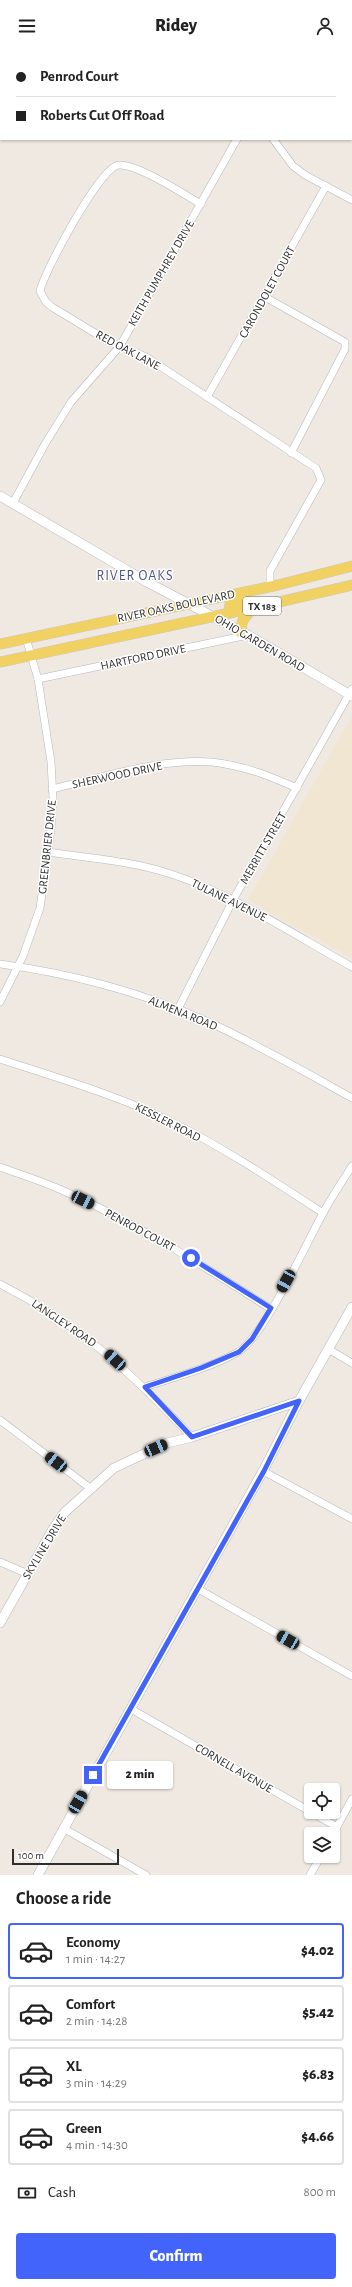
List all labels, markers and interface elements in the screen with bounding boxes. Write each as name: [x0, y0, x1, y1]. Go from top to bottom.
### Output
icon: menu: [16, 15, 38, 37]
icon: person: [314, 15, 336, 37]
text: Ridey: [155, 17, 197, 35]
text: Penrod Court: [40, 69, 119, 84]
text: Roberts Cut Off Road: [40, 108, 164, 123]
street label: KEITH PUMPHREY DRIVE: [126, 218, 196, 328]
street label: CARONDOLET COURT: [237, 244, 297, 340]
street label: RED OAK LANE: [94, 328, 162, 372]
district label: RIVER OAKS: [96, 569, 174, 583]
street label: RIVER OAKS BOULEVARD: [116, 588, 236, 624]
road number: TX 183: [243, 597, 281, 615]
street label: OHIO GARDEN ROAD: [213, 612, 307, 674]
street label: HARTFORD DRIVE: [99, 642, 187, 672]
street label: SHERWOOD DRIVE: [71, 760, 163, 790]
street label: GREENBRIER DRIVE: [36, 799, 58, 895]
street label: MERRITT STREET: [238, 810, 288, 886]
street label: TULANE AVENUE: [190, 877, 269, 923]
street label: ALMENA ROAD: [147, 994, 219, 1032]
street label: KESSLER ROAD: [133, 1100, 203, 1144]
car: [70, 1189, 96, 1211]
street label: PENROD COURT: [103, 1206, 177, 1254]
route start: [182, 1249, 200, 1267]
car: [275, 1268, 297, 1294]
street label: LANGLEY ROAD: [30, 1297, 99, 1349]
car: [102, 1348, 128, 1372]
car: [143, 1438, 169, 1458]
car: [43, 1450, 69, 1474]
street label: SKYLINE DRIVE: [20, 1513, 68, 1581]
car: [275, 1629, 301, 1651]
street label: CORNELL AVENUE: [193, 1741, 275, 1795]
callout: 2 min: [107, 1761, 173, 1789]
route end: [84, 1766, 102, 1784]
text: 2 min: [125, 1768, 155, 1781]
map controls: [304, 1783, 340, 1863]
button: locate: [304, 1783, 340, 1819]
car: [67, 1789, 89, 1815]
button: layers: [304, 1827, 340, 1863]
scale bar: [12, 1847, 119, 1866]
text: 100 m: [18, 1850, 44, 1861]
text: Choose a ride: [16, 1890, 111, 1908]
icon: car: [18, 1933, 54, 1969]
text: Economy: [66, 1935, 120, 1950]
text: $4.02: [301, 1943, 334, 1958]
text: 1 min · 14:27: [66, 1953, 125, 1966]
icon: car: [18, 1995, 54, 2031]
text: Comfort: [66, 1997, 115, 2012]
text: $5.42: [302, 2005, 334, 2020]
text: 2 min · 14:28: [66, 2015, 127, 2028]
icon: car: [18, 2057, 54, 2093]
text: XL: [66, 2059, 82, 2074]
text: $6.83: [302, 2067, 334, 2082]
text: 3 min · 14:29: [66, 2077, 127, 2090]
icon: car: [18, 2119, 54, 2155]
text: Green: [66, 2121, 102, 2136]
text: $4.66: [301, 2129, 334, 2144]
text: 4 min · 14:30: [66, 2139, 128, 2152]
icon: cash: [16, 2182, 38, 2204]
text: Cash: [48, 2185, 76, 2200]
text: 800 m: [304, 2186, 336, 2199]
button: Confirm: [16, 2233, 336, 2279]

